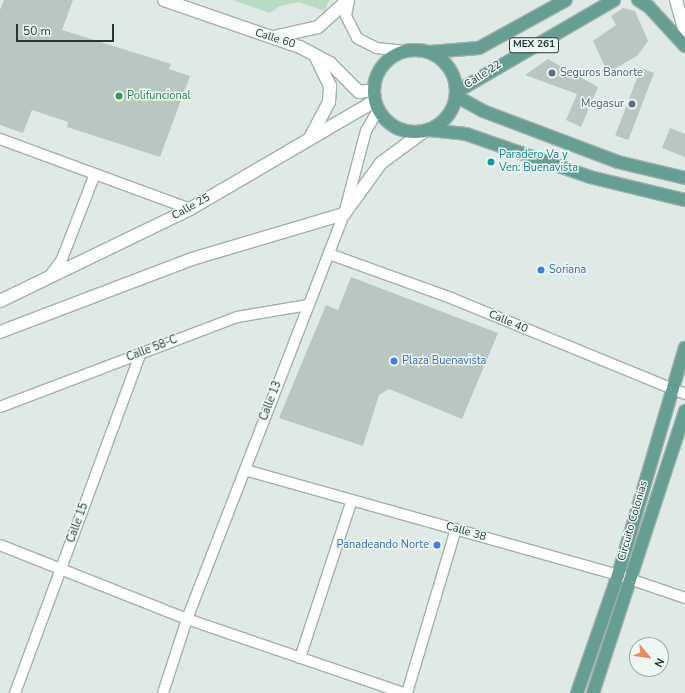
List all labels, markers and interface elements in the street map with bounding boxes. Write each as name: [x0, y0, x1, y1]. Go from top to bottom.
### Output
scale bar: [18, 16, 116, 42]
text: 50 m: [23, 23, 51, 39]
street label: Calle 60: [253, 27, 297, 51]
road number: MEX 261: [508, 37, 560, 53]
street label: Calle 22: [462, 58, 504, 92]
place label: Seguros Banorte: [560, 66, 643, 80]
marker: Seguros Banorte: [547, 68, 557, 78]
place label: Polifuncional: [127, 89, 191, 103]
marker: Polifuncional: [114, 91, 124, 101]
place label: Megasur: [581, 97, 624, 111]
marker: Megasur: [627, 99, 637, 109]
place label: Paradero Va y Ven: Buenavista: [499, 149, 578, 175]
marker: Paradero Va y Ven: Buenavista: [486, 157, 496, 167]
street label: Calle 25: [170, 191, 212, 223]
place label: Soriana: [549, 263, 586, 277]
marker: Soriana: [536, 265, 546, 275]
street label: Calle 40: [486, 308, 530, 336]
street label: Calle 58-C: [125, 333, 179, 365]
place label: Plaza Buenavista: [402, 354, 486, 368]
marker: Plaza Buenavista: [389, 356, 399, 366]
street label: Calle 13: [257, 379, 285, 423]
street label: Circuito Colonias: [615, 479, 651, 563]
street label: Calle 15: [65, 501, 91, 545]
street label: Calle 38: [444, 520, 488, 544]
place label: Panadeando Norte: [337, 538, 429, 552]
marker: Panadeando Norte: [432, 540, 442, 550]
north arrow: [629, 637, 669, 677]
text: N: [651, 655, 668, 670]

